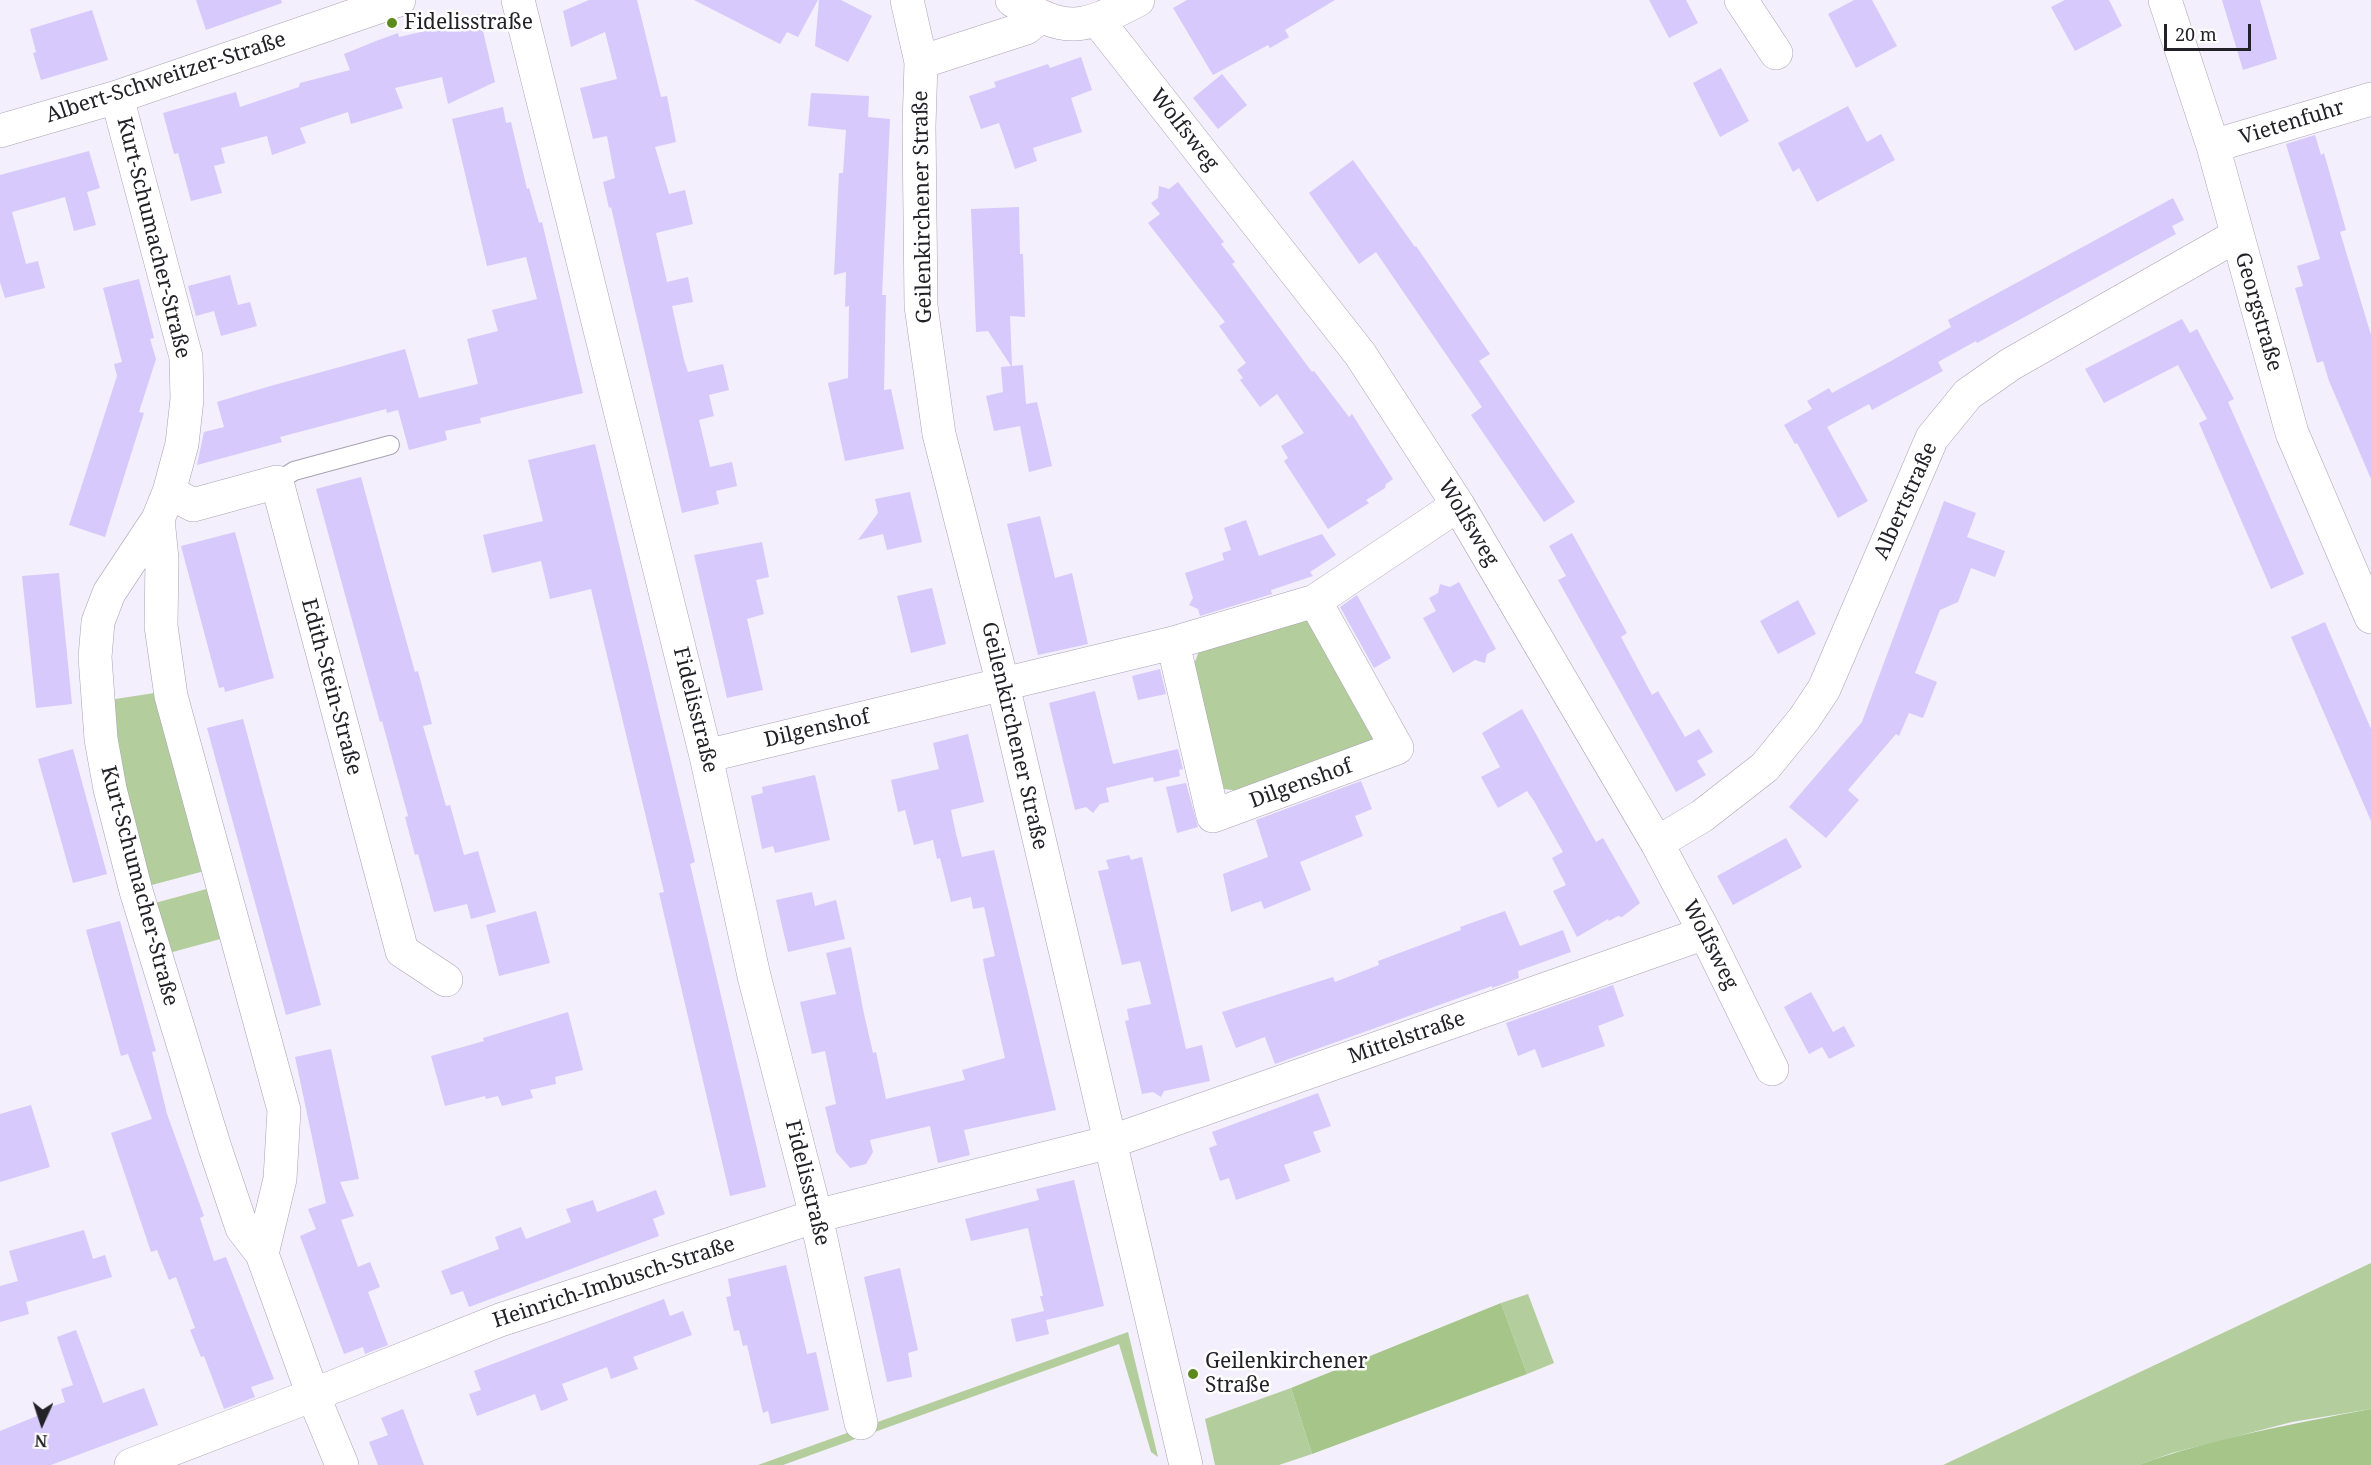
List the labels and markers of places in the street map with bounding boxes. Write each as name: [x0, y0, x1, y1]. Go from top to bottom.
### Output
place label: Fidelisstraße: [404, 10, 533, 36]
marker: Fidelisstraße: [385, 16, 399, 30]
place label: Geilenkirchener Straße: [1205, 1349, 1368, 1399]
marker: Geilenkirchener Straße: [1186, 1367, 1200, 1381]

